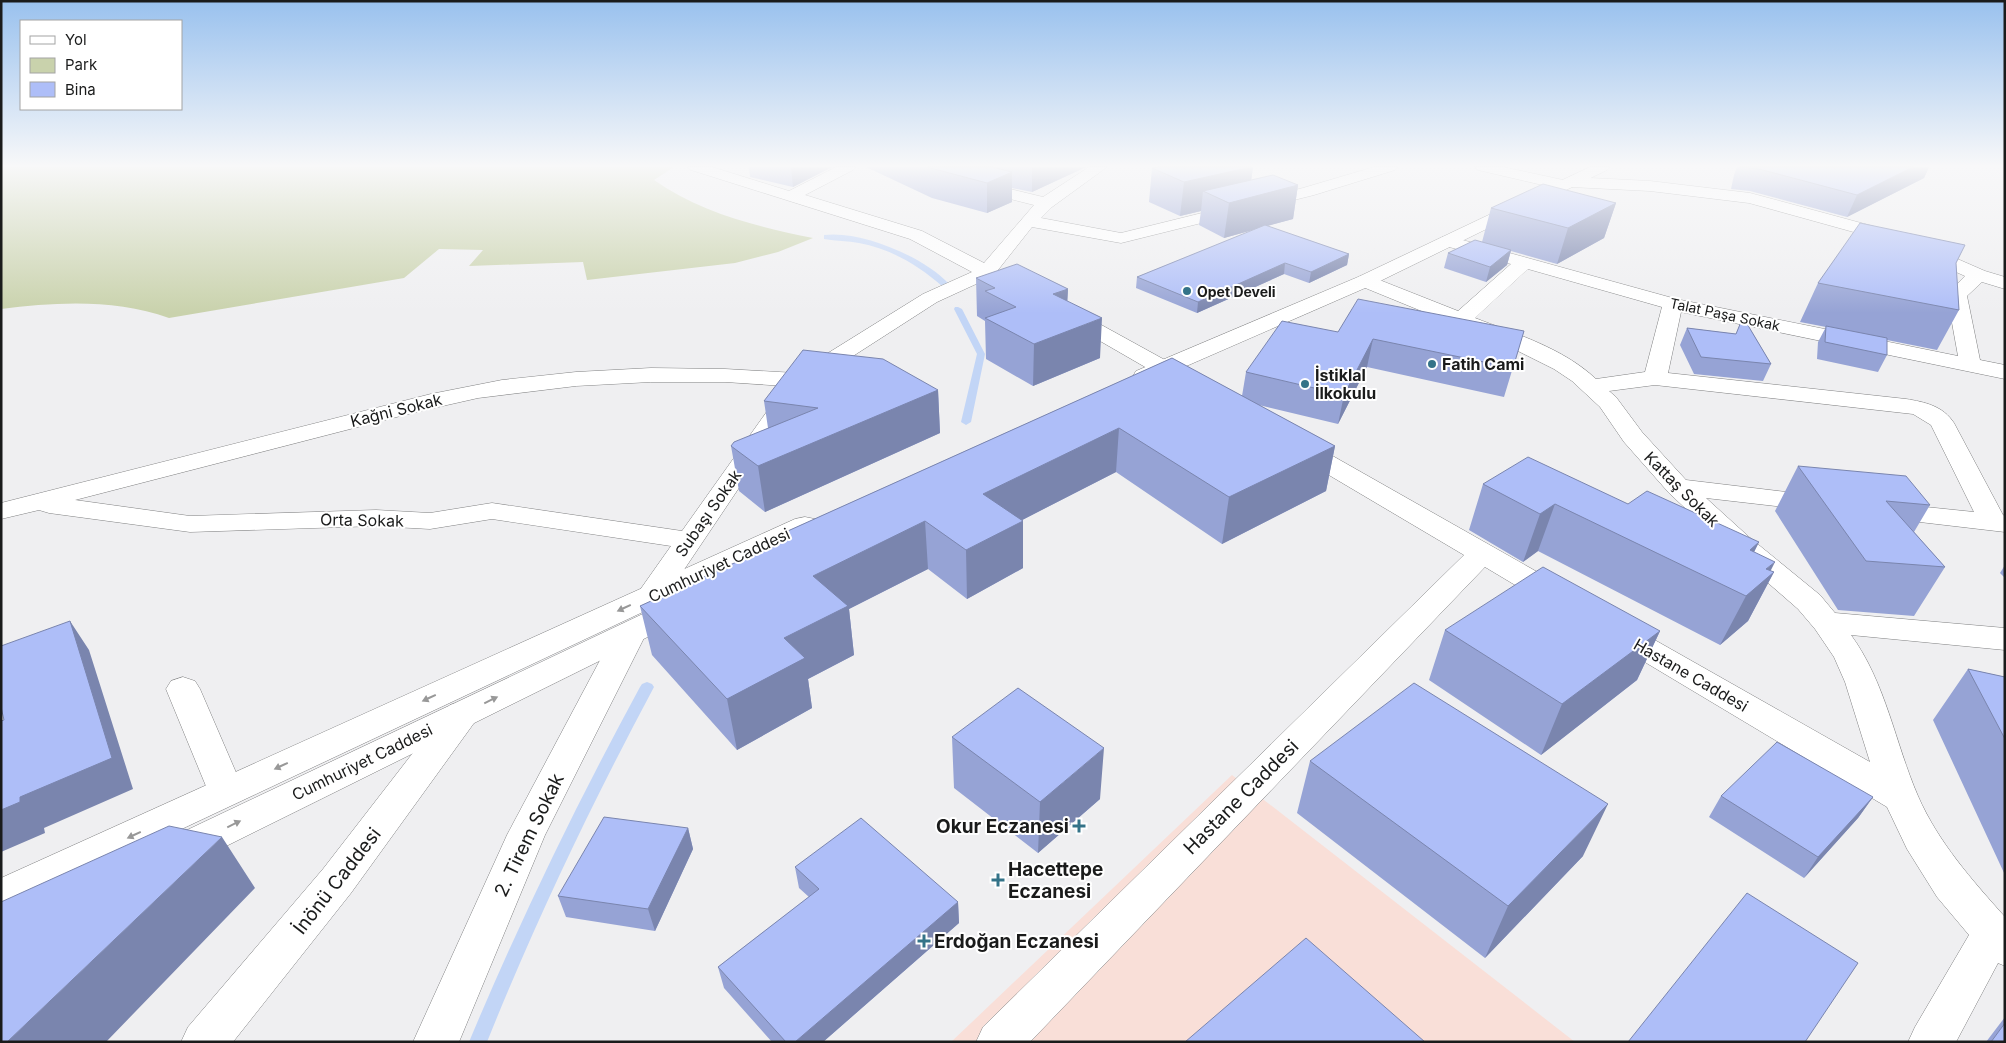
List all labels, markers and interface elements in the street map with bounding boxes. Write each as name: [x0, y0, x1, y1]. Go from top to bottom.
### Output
legend: [20, 20, 182, 110]
text: Yol: [65, 30, 87, 49]
text: Park: [65, 55, 98, 74]
text: Bina: [65, 80, 96, 99]
place label: Opet Develi: [1197, 283, 1276, 300]
marker: Opet Develi: [1181, 285, 1193, 297]
street label: Talat Paşa Sokak: [1668, 294, 1782, 334]
place label: Fatih Cami: [1442, 354, 1524, 374]
marker: Fatih Cami: [1426, 358, 1438, 370]
place label: İstiklal İlkokulu: [1315, 365, 1376, 403]
marker: İstiklal İlkokulu: [1299, 378, 1311, 390]
street label: Kağni Sokak: [348, 389, 444, 431]
street label: Kattaş Sokak: [1640, 447, 1724, 531]
street label: Subaşı Sokak: [671, 465, 746, 560]
street label: Orta Sokak: [320, 509, 404, 531]
street label: Cumhuriyet Caddesi: [645, 523, 793, 607]
one-way arrow: [617, 605, 631, 613]
street label: Hastane Caddesi: [1630, 634, 1752, 716]
one-way arrow: [422, 695, 436, 703]
one-way arrow: [484, 696, 498, 704]
street label: Cumhuriyet Caddesi: [288, 719, 436, 805]
street label: Hastane Caddesi: [1179, 735, 1303, 859]
one-way arrow: [274, 762, 288, 770]
street label: 2. Tirem Sokak: [489, 769, 569, 900]
place label: Okur Eczanesi: [936, 815, 1069, 838]
one-way arrow: [227, 820, 241, 828]
marker: Okur Eczanesi: [1073, 820, 1085, 832]
street label: İnönü Caddesi: [288, 823, 386, 939]
one-way arrow: [127, 831, 141, 839]
place label: Hacettepe Eczanesi: [1008, 858, 1103, 903]
marker: Hacettepe Eczanesi: [992, 874, 1004, 886]
place label: Erdoğan Eczanesi: [934, 930, 1099, 953]
marker: Erdoğan Eczanesi: [918, 935, 930, 947]

